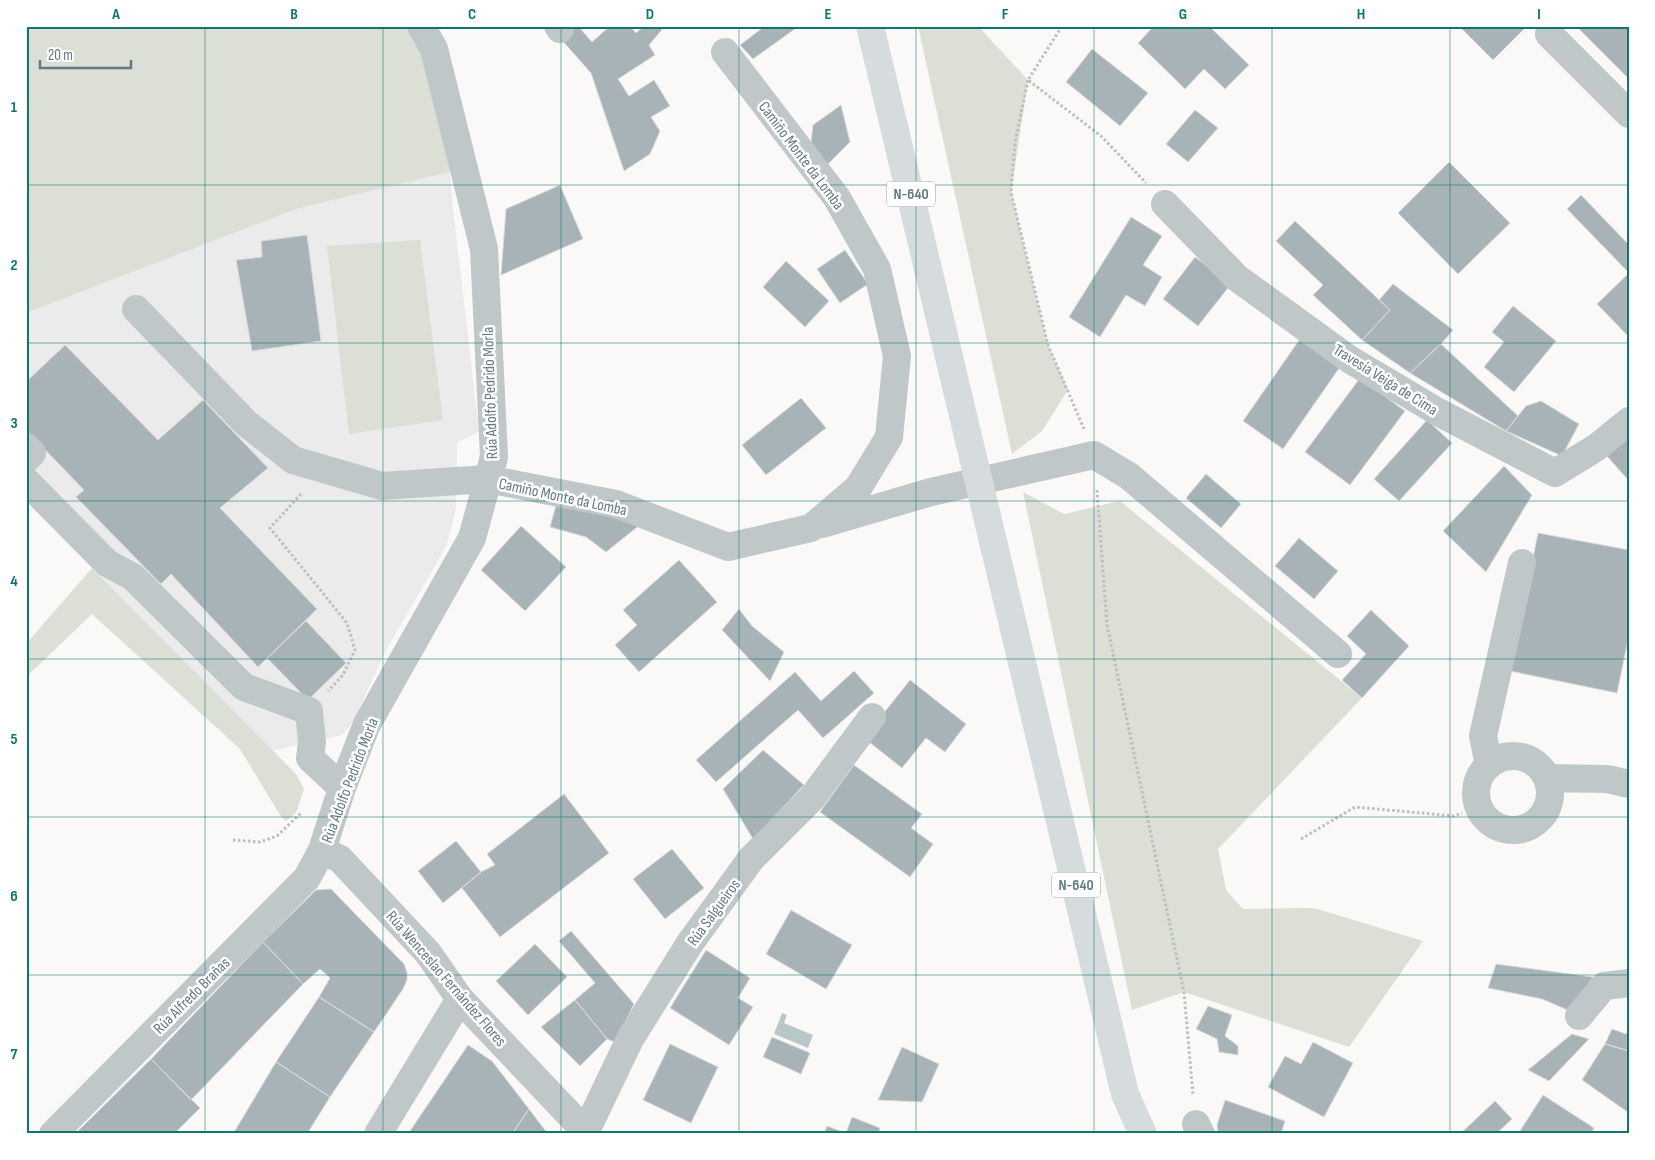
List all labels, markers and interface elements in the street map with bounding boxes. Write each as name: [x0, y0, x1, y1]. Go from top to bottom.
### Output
text: A: [111, 5, 120, 24]
text: B: [290, 5, 298, 24]
text: C: [468, 5, 476, 24]
text: D: [646, 5, 654, 24]
text: E: [825, 5, 832, 24]
text: F: [1002, 5, 1009, 24]
text: G: [1179, 5, 1187, 24]
text: H: [1357, 5, 1365, 24]
text: I: [1537, 5, 1541, 24]
scale bar: [40, 38, 131, 70]
text: 20 m: [48, 46, 73, 65]
text: 1: [11, 98, 18, 117]
street label: Camiño Monte da Lomba: [754, 98, 848, 214]
road number: N-640: [887, 182, 935, 206]
text: 2: [10, 256, 18, 275]
street label: Rúa Adolfo Pedrido Morla: [479, 327, 502, 459]
street label: Travesía Veiga de Cima: [1330, 341, 1441, 420]
text: 3: [10, 414, 18, 433]
street label: Camiño Monte da Lomba: [497, 475, 629, 520]
text: 4: [10, 572, 18, 591]
street label: Rúa Adolfo Pedrido Morla: [318, 715, 383, 846]
text: 5: [10, 730, 18, 749]
road number: N-640: [1052, 872, 1100, 898]
street label: Rúa Salgueiros: [684, 876, 745, 950]
text: 6: [10, 887, 18, 906]
street label: Rúa Wenceslao Fernández Flores: [382, 907, 510, 1051]
street label: Rúa Alfredo Brañas: [150, 954, 234, 1038]
text: 7: [11, 1045, 18, 1064]

